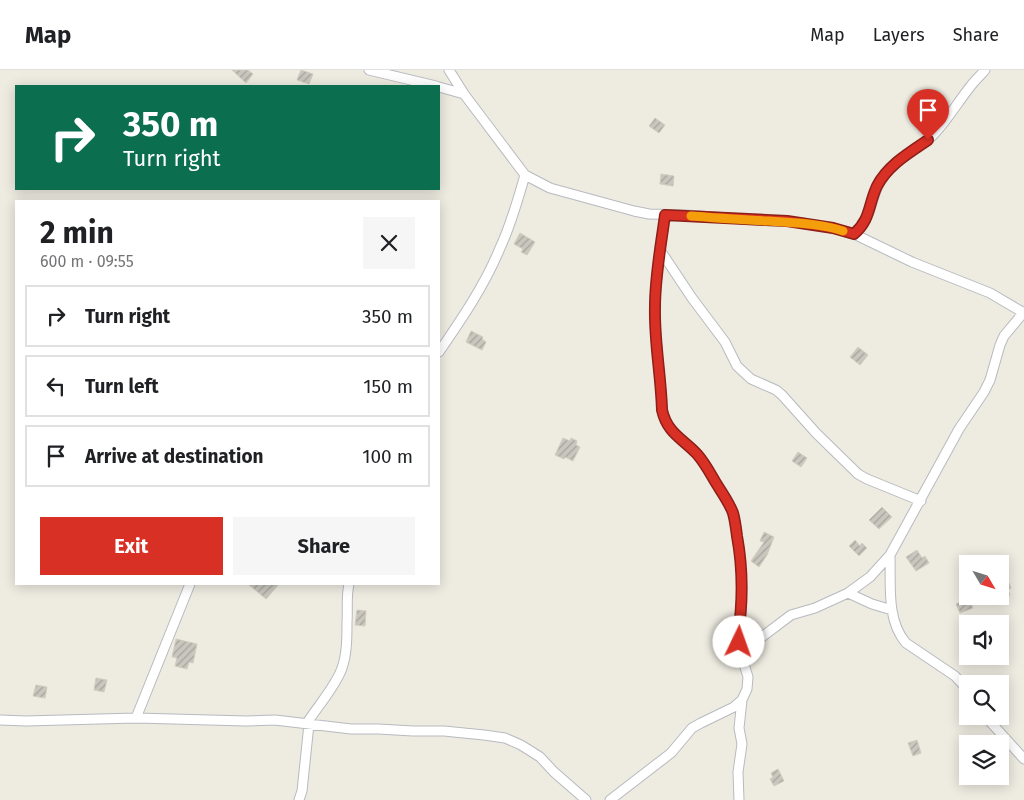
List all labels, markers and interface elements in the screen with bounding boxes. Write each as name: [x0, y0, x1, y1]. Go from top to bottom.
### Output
text: Map: [25, 21, 71, 49]
text: Map: [810, 24, 845, 46]
text: Layers: [873, 24, 925, 46]
text: Share: [953, 24, 999, 46]
pin: [907, 89, 949, 140]
icon: arrive: [914, 96, 942, 124]
text: 350 m: [123, 103, 218, 145]
icon: right: [40, 105, 105, 170]
text: Turn right: [123, 145, 220, 172]
text: 2 min: [40, 215, 114, 251]
button: close: [363, 217, 415, 269]
text: 600 m · 09:55: [40, 252, 134, 271]
icon: right: [42, 302, 70, 330]
text: Turn right: [85, 305, 170, 328]
text: 350 m: [362, 305, 413, 328]
icon: left: [42, 372, 70, 400]
text: Turn left: [85, 375, 159, 398]
text: 150 m: [363, 375, 413, 398]
icon: arrive: [42, 442, 70, 470]
text: Arrive at destination: [85, 445, 264, 468]
text: 100 m: [362, 445, 413, 468]
button: Exit: [40, 517, 223, 575]
button: Share: [233, 517, 415, 575]
north arrow: [959, 555, 1009, 605]
map controls: [959, 555, 1009, 785]
position arrow: [712, 615, 764, 667]
button: sound: [959, 615, 1009, 665]
button: search: [959, 675, 1009, 725]
button: layers: [959, 735, 1009, 785]

